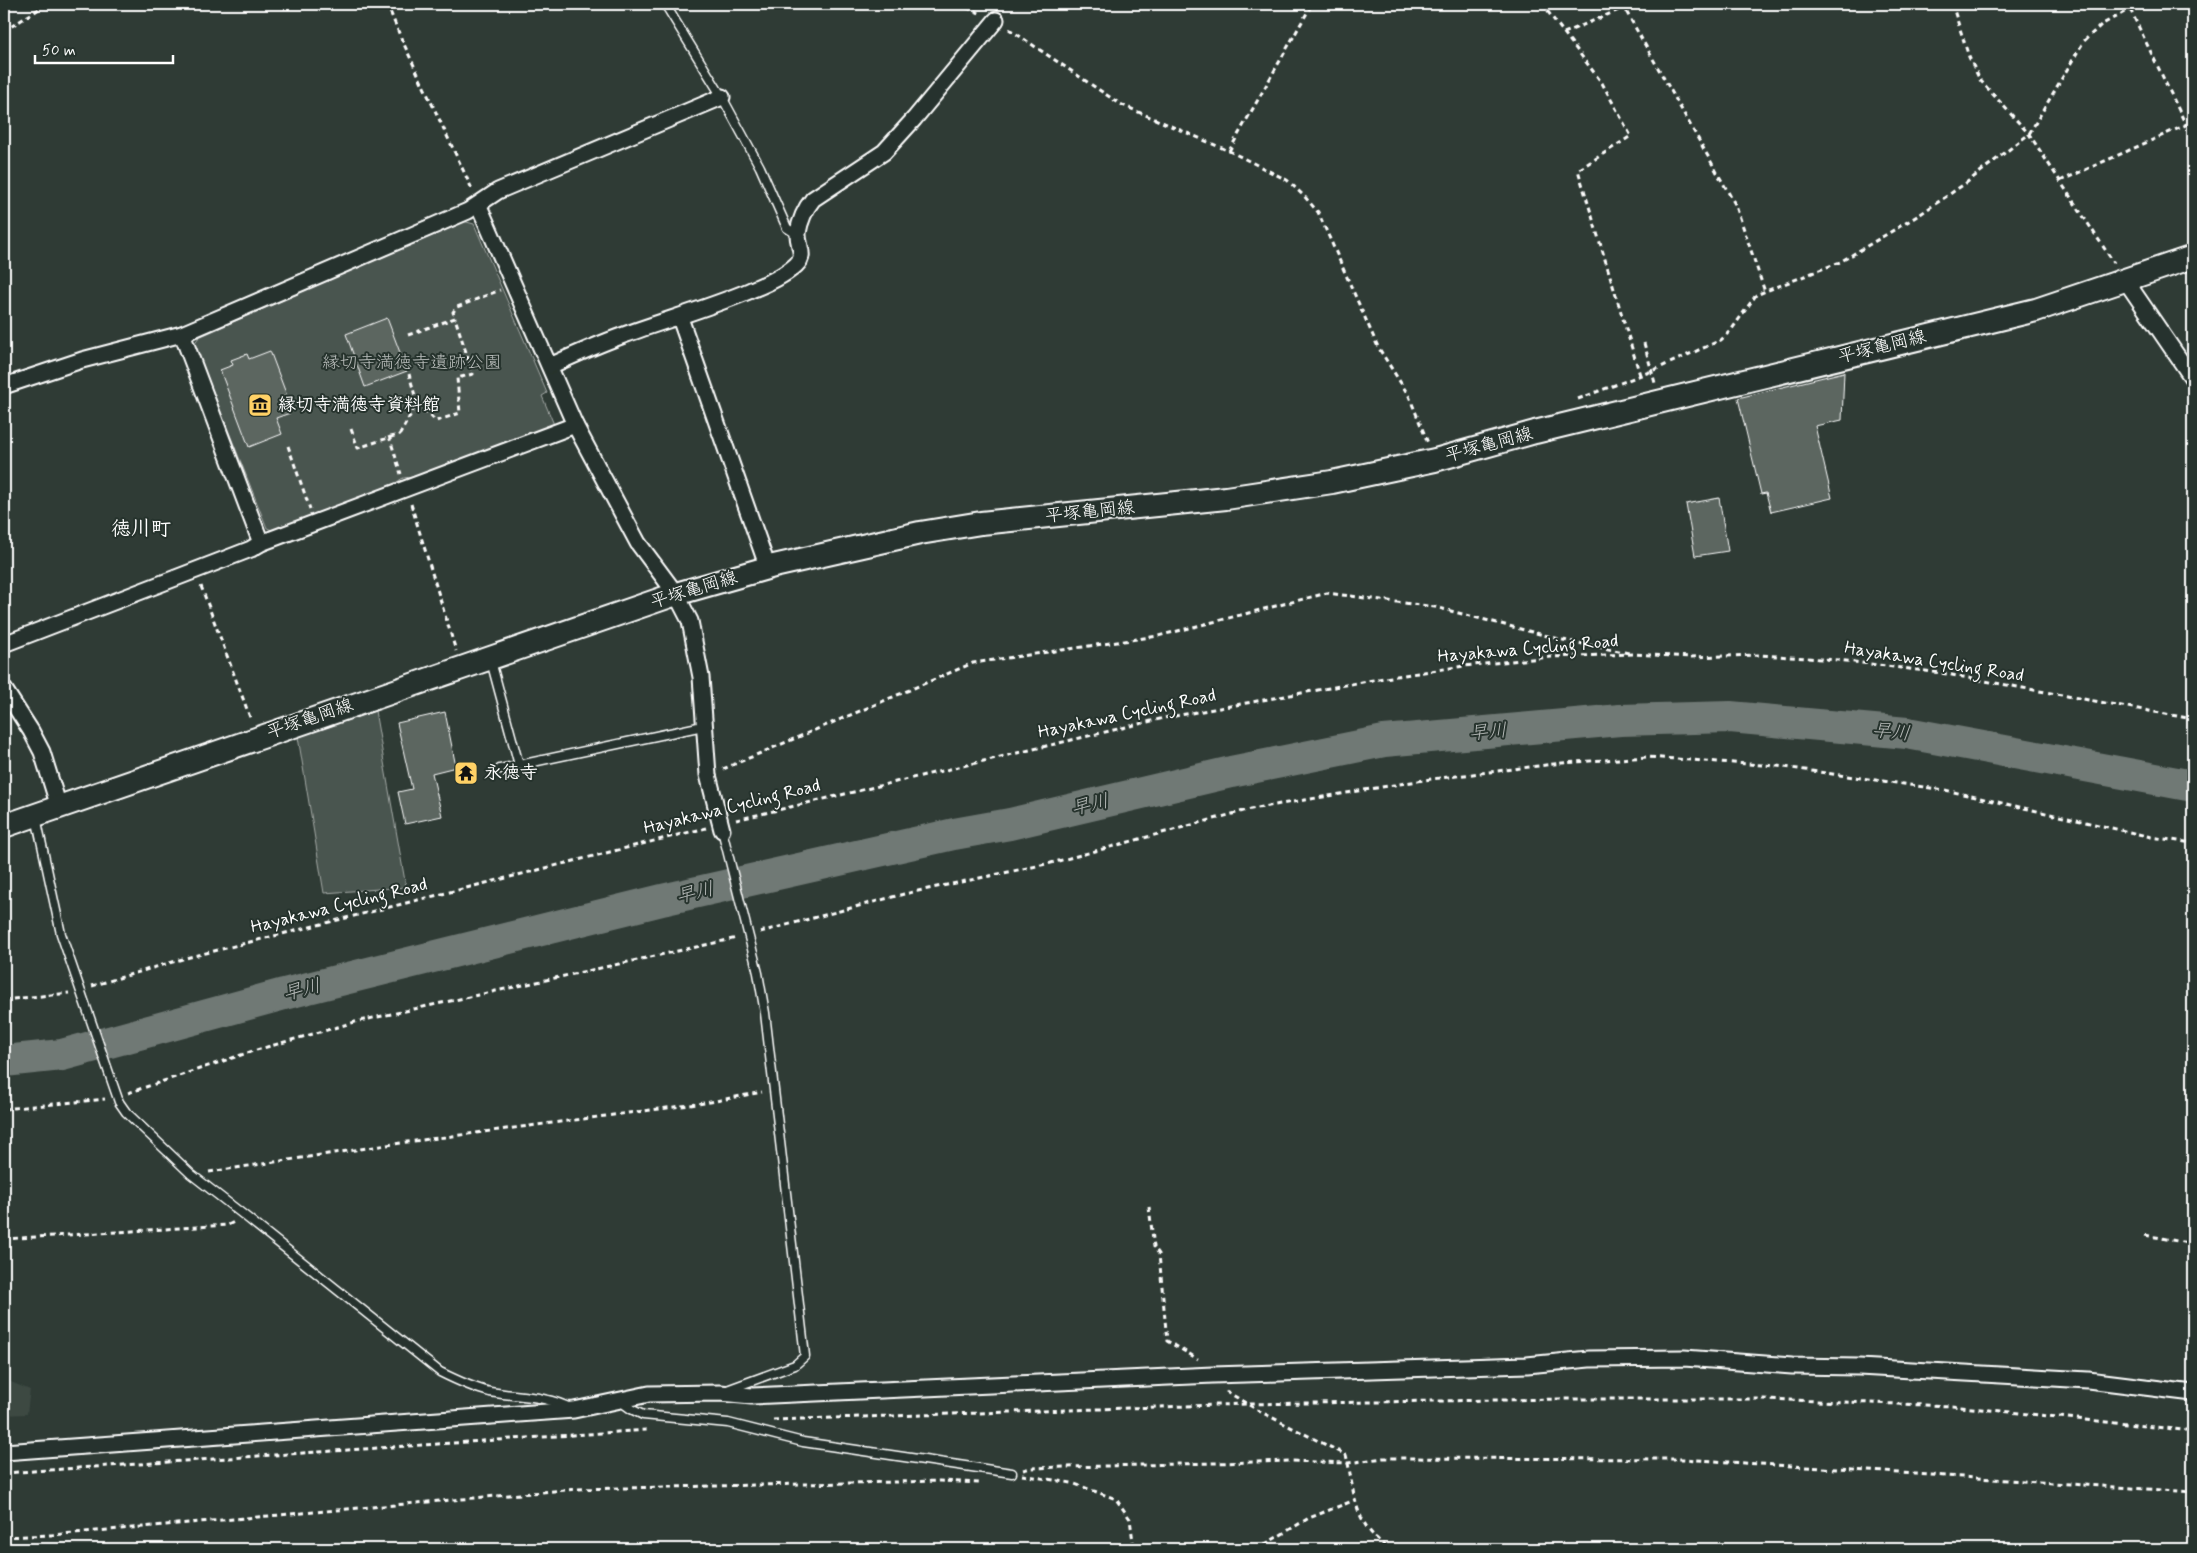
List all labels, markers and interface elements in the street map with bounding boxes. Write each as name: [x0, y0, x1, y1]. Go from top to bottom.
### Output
scale bar: [35, 32, 172, 64]
text: 50 m: [42, 41, 76, 61]
street label: 平塚亀岡線: [1835, 324, 1929, 370]
park label: 縁切寺満徳寺遺跡公園: [322, 351, 502, 375]
museum icon: 縁切寺満徳寺資料館: [247, 392, 273, 418]
place label: 縁切寺満徳寺資料館: [278, 393, 440, 417]
street label: 平塚亀岡線: [1442, 422, 1536, 468]
street label: 平塚亀岡線: [1044, 495, 1136, 529]
district label: 徳川町: [111, 516, 171, 543]
street label: 平塚亀岡線: [647, 565, 741, 615]
street label: Hayakawa Cycling Road: [1437, 629, 1620, 671]
street label: Hayakawa Cycling Road: [1842, 636, 2025, 690]
street label: Hayakawa Cycling Road: [1036, 683, 1219, 747]
street label: 平塚亀岡線: [264, 693, 356, 745]
water label: 早川: [1468, 718, 1508, 746]
water label: 早川: [1871, 718, 1911, 746]
temple icon: 永徳寺: [453, 760, 479, 786]
place label: 永徳寺: [484, 761, 538, 785]
street label: Hayakawa Cycling Road: [641, 773, 823, 843]
water label: 早川: [1069, 789, 1111, 821]
street label: Hayakawa Cycling Road: [248, 872, 430, 942]
water label: 早川: [674, 877, 716, 909]
water label: 早川: [281, 973, 323, 1007]

